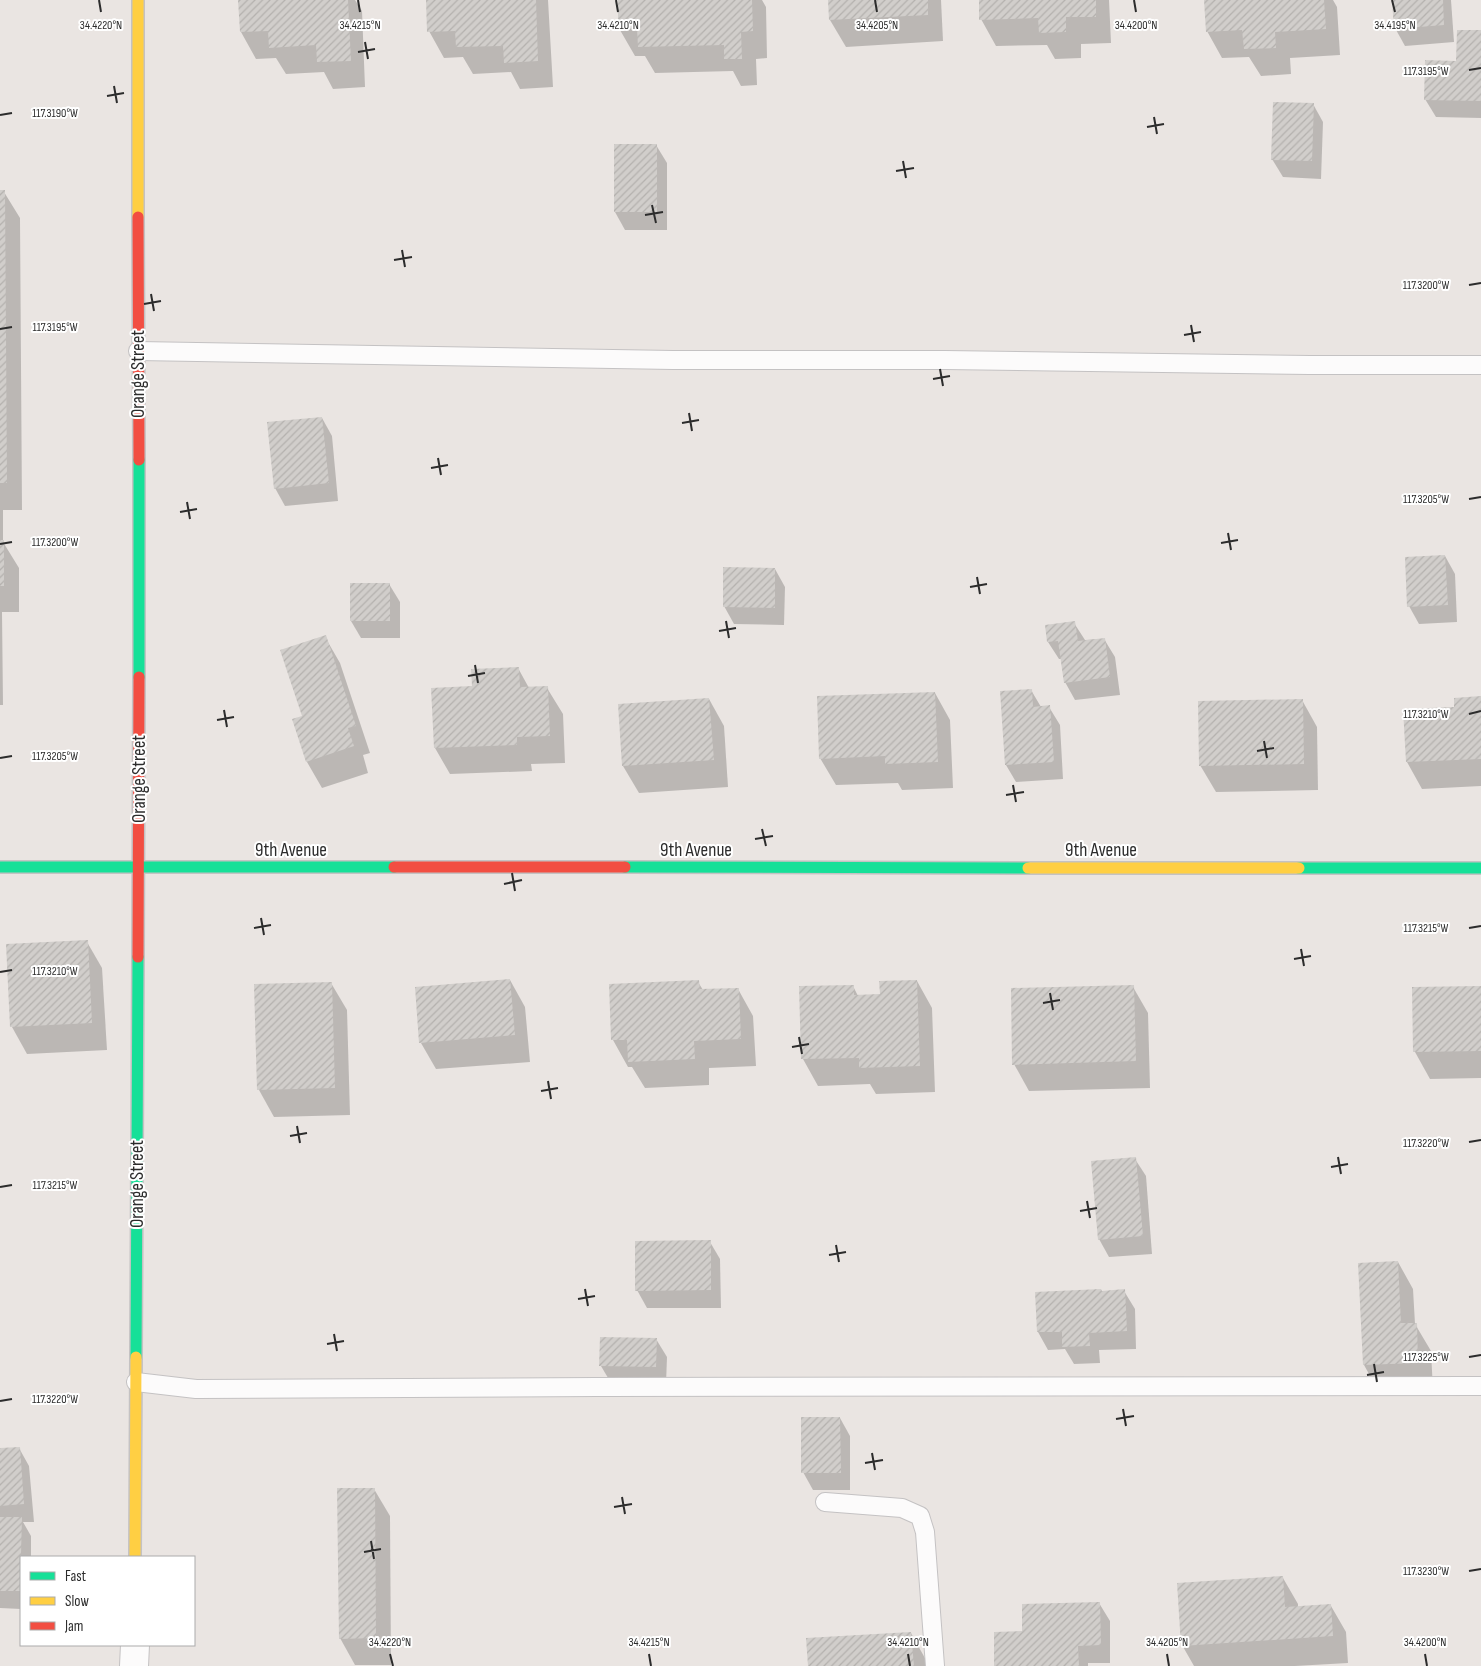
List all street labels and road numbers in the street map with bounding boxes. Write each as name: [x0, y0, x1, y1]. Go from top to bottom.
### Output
street label: Orange Street: [127, 330, 150, 418]
street label: Orange Street: [128, 735, 151, 823]
street label: 9th Avenue: [255, 839, 327, 862]
street label: 9th Avenue: [660, 839, 732, 862]
street label: 9th Avenue: [1065, 839, 1137, 862]
street label: Orange Street: [126, 1140, 149, 1228]

